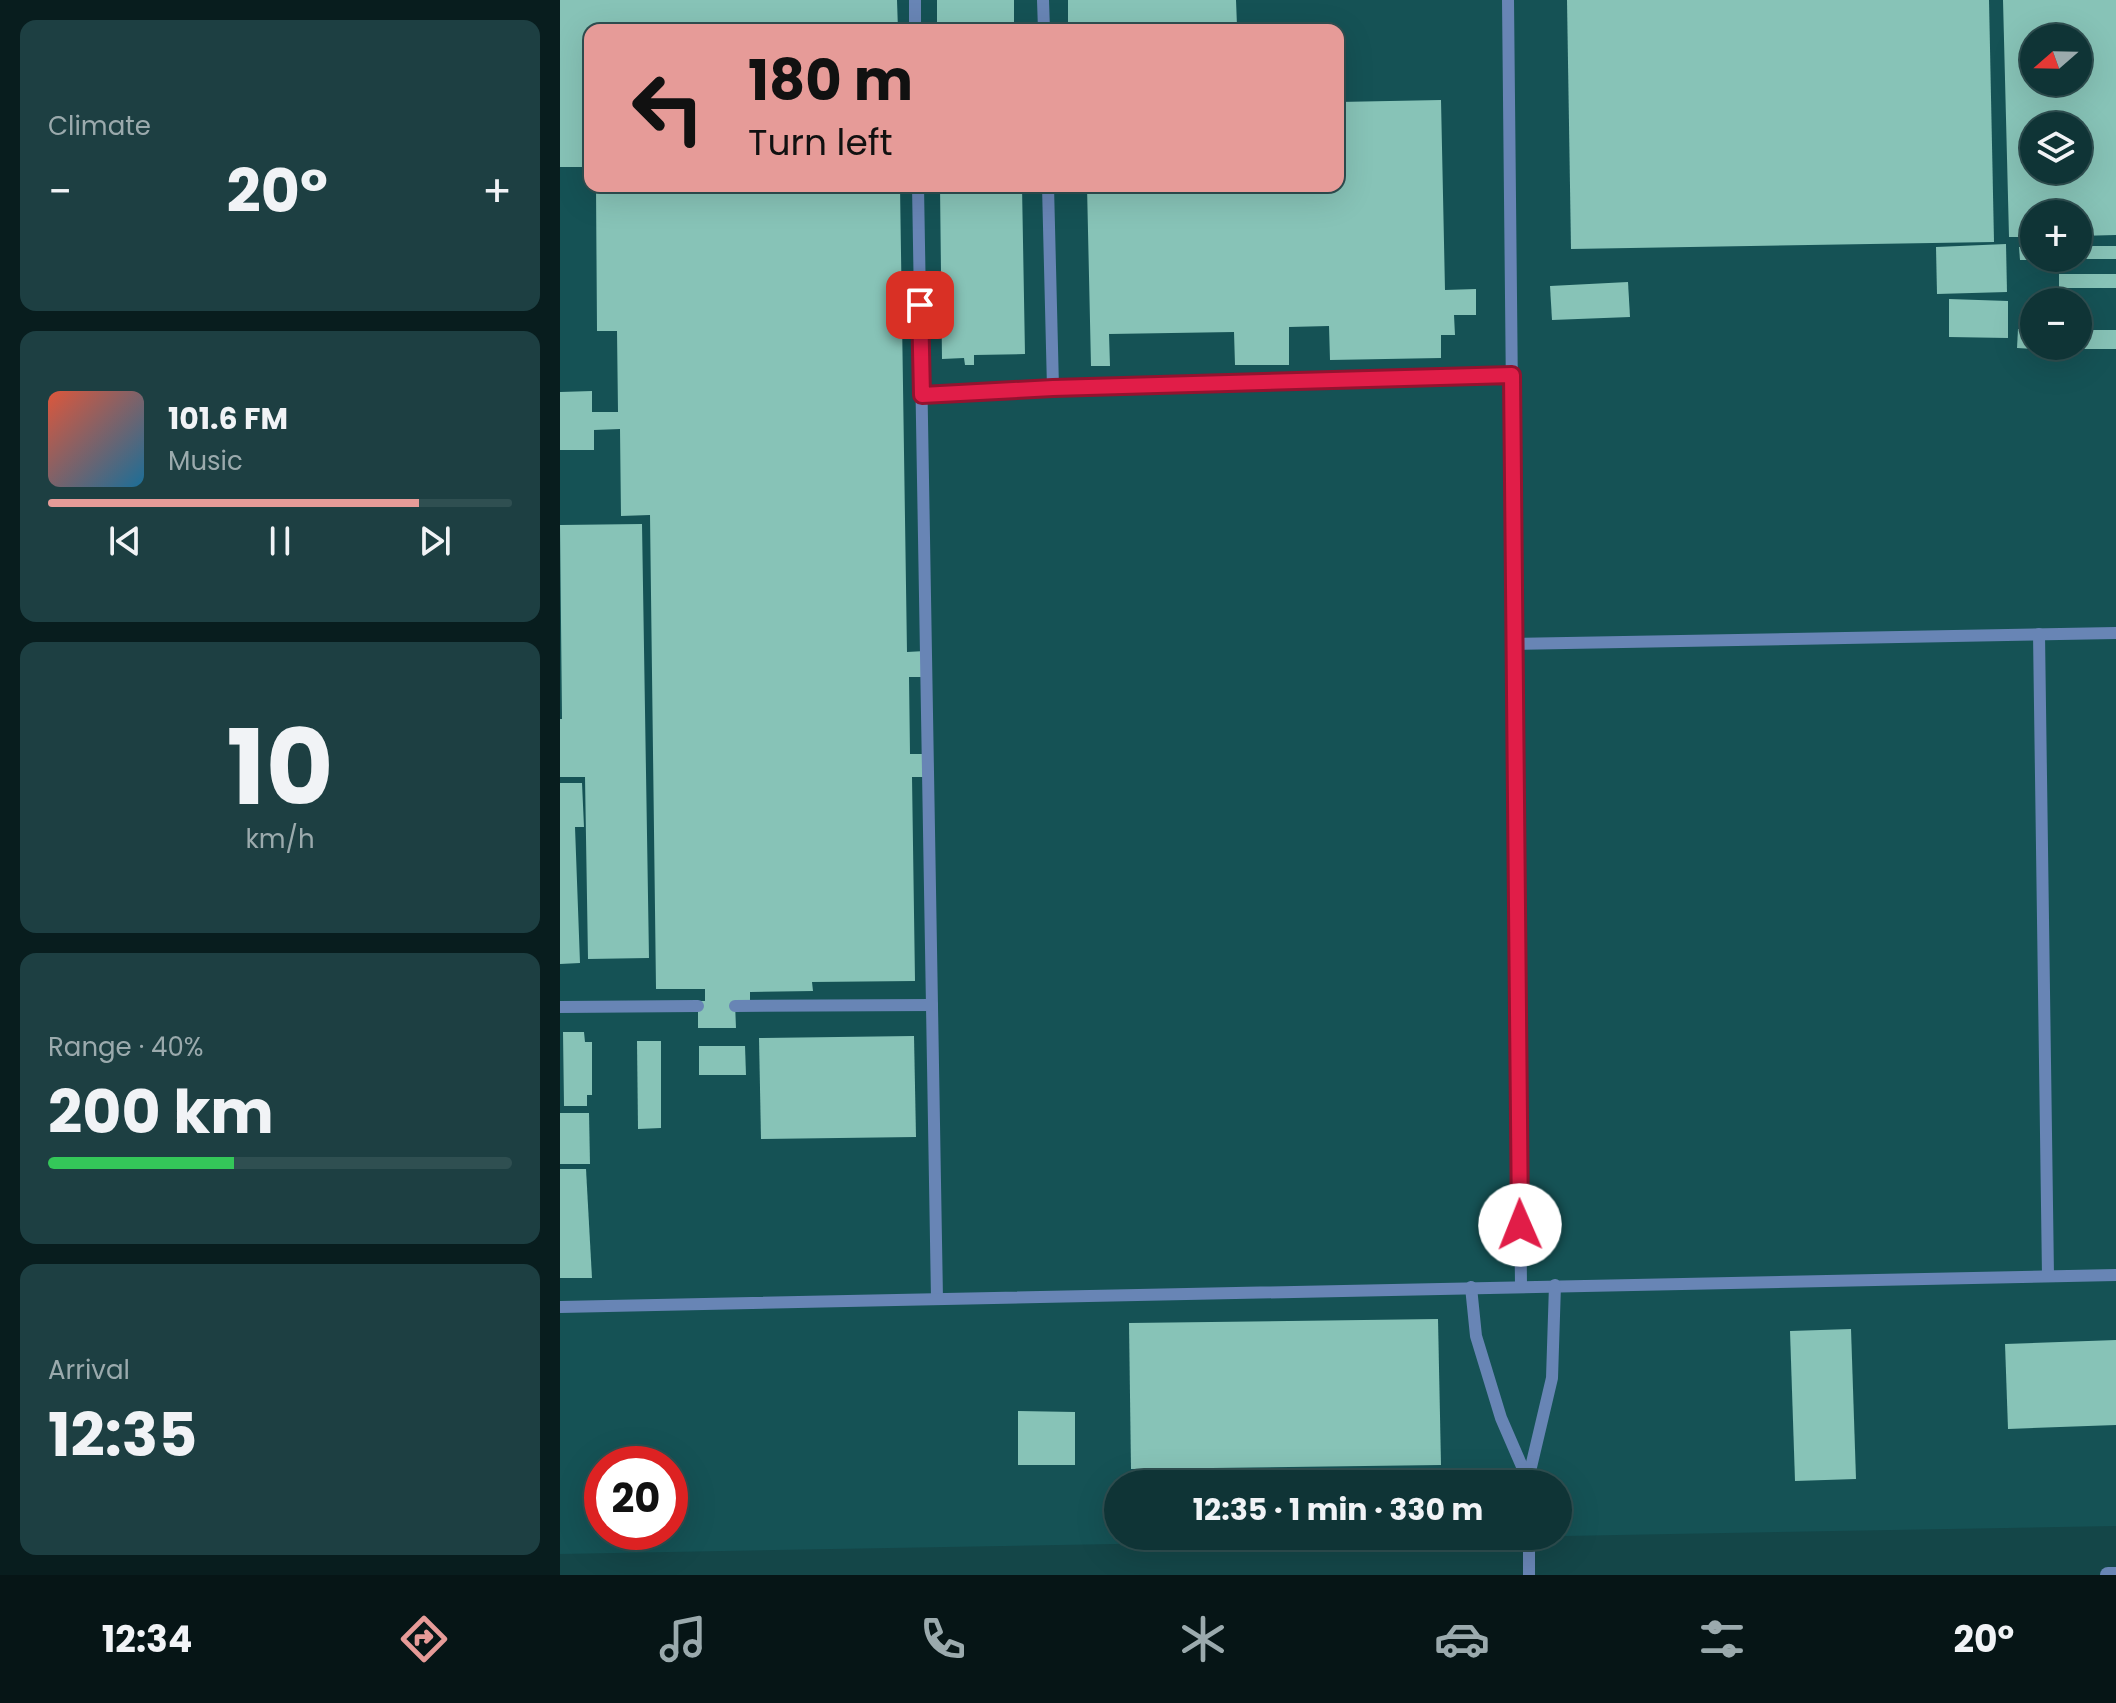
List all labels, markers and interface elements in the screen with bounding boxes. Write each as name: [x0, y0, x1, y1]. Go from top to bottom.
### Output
north arrow: [2020, 24, 2092, 96]
map controls: [2020, 24, 2092, 360]
text: 180 m: [748, 41, 913, 120]
icon: left: [616, 56, 720, 160]
text: Climate: [48, 108, 151, 144]
button: layers: [2020, 112, 2092, 184]
text: Turn left: [748, 117, 893, 168]
text: 20°: [227, 149, 328, 233]
text: −: [48, 161, 72, 222]
text: +: [482, 161, 512, 222]
button: +: [2020, 200, 2092, 272]
pin: [886, 271, 954, 339]
icon: arrive: [898, 283, 942, 327]
button: −: [2020, 288, 2092, 360]
text: 101.6 FM: [168, 397, 288, 440]
text: Music: [168, 443, 243, 479]
icon: previous: [103, 519, 147, 563]
icon: pause: [258, 519, 302, 563]
icon: next: [413, 519, 457, 563]
text: 10: [227, 695, 333, 840]
text: km/h: [245, 821, 315, 857]
text: Range · 40%: [48, 1029, 204, 1065]
text: 200 km: [48, 1070, 274, 1154]
position arrow: [1478, 1183, 1562, 1267]
text: Arrival: [48, 1352, 130, 1388]
text: 12:35: [48, 1393, 197, 1477]
speed limit sign: 20: [584, 1446, 688, 1550]
text: 12:35 · 1 min · 330 m: [1193, 1488, 1483, 1531]
icon: directions: [396, 1611, 452, 1667]
icon: music: [655, 1611, 711, 1667]
icon: phone: [915, 1611, 971, 1667]
icon: climate: [1175, 1611, 1231, 1667]
icon: car: [1434, 1611, 1490, 1667]
icon: filters: [1694, 1611, 1750, 1667]
text: 12:34: [102, 1614, 192, 1665]
text: 20°: [1953, 1614, 2014, 1665]

